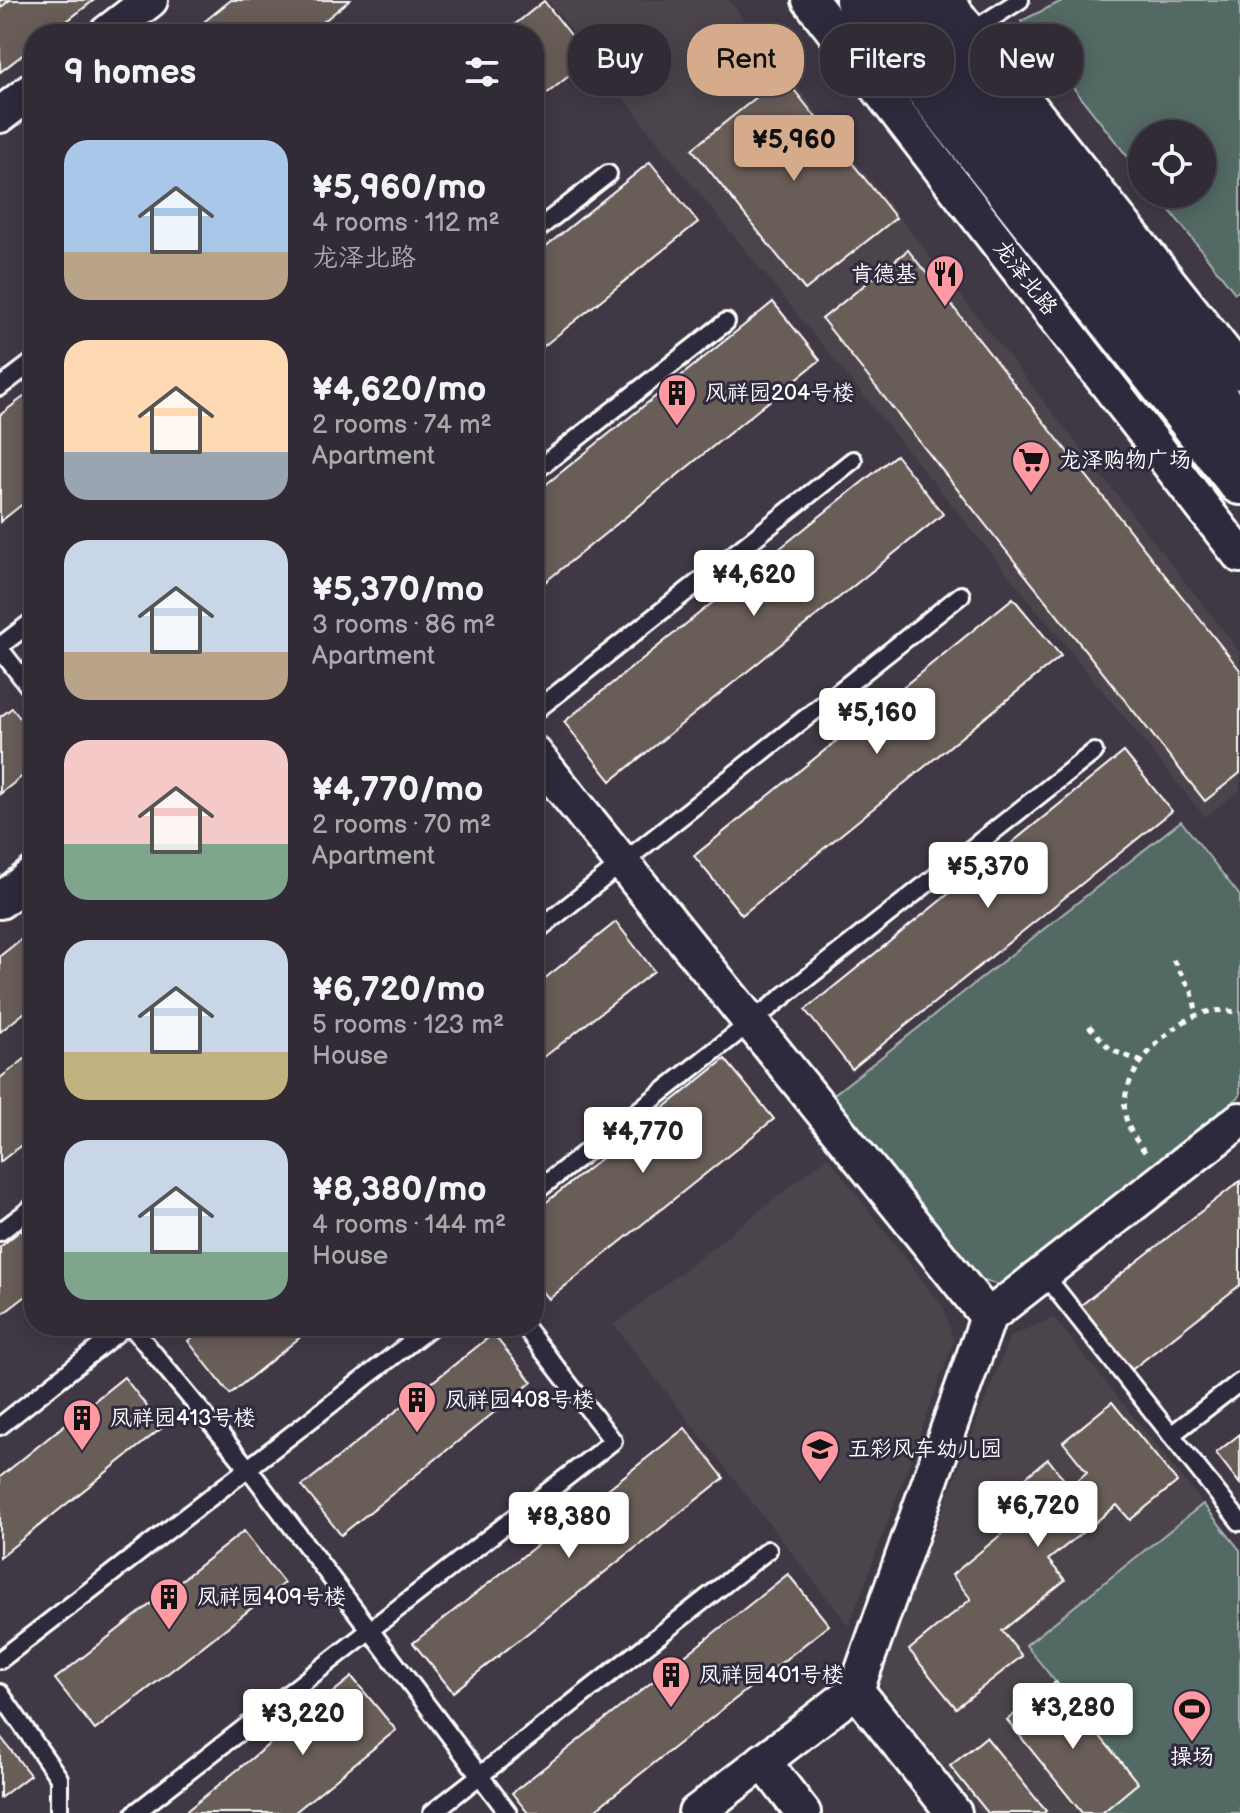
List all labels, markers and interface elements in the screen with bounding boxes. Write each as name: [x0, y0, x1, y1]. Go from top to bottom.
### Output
chip: Buy: [568, 24, 671, 96]
chip: Rent: [687, 24, 804, 96]
chip: Filters: [820, 24, 954, 96]
chip: New: [970, 24, 1083, 96]
icon: filters: [460, 50, 504, 94]
text: 9 homes: [64, 52, 196, 93]
pin: ¥5,960: [729, 115, 859, 183]
map controls: [1128, 120, 1216, 208]
button: locate: [1128, 120, 1216, 208]
text: ¥5,960: [752, 125, 836, 156]
text: ¥5,960/mo: [312, 167, 486, 208]
icon: home: [128, 172, 224, 268]
text: 4 rooms · 112 m²: [312, 208, 500, 239]
street label: 龙泽北路: [987, 235, 1063, 321]
text: 龙泽北路: [312, 243, 416, 274]
restaurant icon: 肯德基: [924, 253, 966, 308]
place label: 肯德基: [851, 261, 917, 288]
text: ¥4,620/mo: [312, 369, 486, 410]
icon: home: [128, 372, 224, 468]
building icon: 风祥园204号楼: [656, 372, 698, 427]
place label: 风祥园204号楼: [705, 380, 854, 407]
text: 2 rooms · 74 m²: [312, 410, 492, 441]
supermarket icon: 龙泽购物广场: [1010, 439, 1052, 494]
text: Apartment: [312, 441, 435, 472]
place label: 龙泽购物广场: [1059, 447, 1191, 474]
pin: ¥4,620: [689, 550, 819, 618]
text: ¥4,620: [712, 560, 796, 591]
text: ¥5,370/mo: [312, 569, 484, 610]
icon: home: [128, 572, 224, 668]
text: 3 rooms · 86 m²: [312, 610, 496, 641]
text: Apartment: [312, 641, 435, 672]
pin: ¥5,160: [812, 688, 942, 756]
text: ¥5,160: [837, 698, 917, 729]
text: ¥4,770/mo: [312, 769, 484, 810]
icon: home: [128, 772, 224, 868]
text: 2 rooms · 70 m²: [312, 810, 491, 841]
text: Apartment: [312, 841, 435, 872]
pin: ¥5,370: [923, 842, 1053, 910]
text: ¥5,370: [947, 852, 1029, 883]
text: ¥6,720/mo: [312, 969, 485, 1010]
icon: home: [128, 972, 224, 1068]
text: 5 rooms · 123 m²: [312, 1010, 504, 1041]
text: House: [312, 1041, 388, 1072]
pin: ¥4,770: [578, 1107, 708, 1175]
text: ¥4,770: [602, 1117, 684, 1148]
text: ¥8,380/mo: [312, 1169, 487, 1210]
icon: home: [128, 1172, 224, 1268]
text: 4 rooms · 144 m²: [312, 1210, 506, 1241]
text: House: [312, 1241, 388, 1272]
building icon: 凤祥园408号楼: [396, 1379, 438, 1434]
place label: 凤祥园408号楼: [445, 1387, 594, 1414]
building icon: 凤祥园413号楼: [61, 1397, 103, 1452]
place label: 凤祥园413号楼: [110, 1405, 255, 1432]
school or university icon: 五彩风车幼儿园: [799, 1428, 841, 1483]
place label: 五彩风车幼儿园: [848, 1436, 1002, 1463]
pin: ¥6,720: [973, 1481, 1103, 1549]
text: ¥6,720: [996, 1491, 1080, 1522]
pin: ¥8,380: [504, 1492, 634, 1560]
text: ¥8,380: [527, 1502, 611, 1533]
building icon: 凤祥园409号楼: [148, 1576, 190, 1631]
place label: 凤祥园409号楼: [197, 1584, 346, 1611]
building icon: 凤祥园401号楼: [650, 1654, 692, 1709]
place label: 凤祥园401号楼: [699, 1662, 844, 1689]
pin: ¥3,280: [1008, 1683, 1138, 1751]
sports icon: 操场: [1171, 1688, 1213, 1743]
pin: ¥3,220: [238, 1689, 368, 1757]
text: ¥3,280: [1031, 1693, 1115, 1724]
text: ¥3,220: [261, 1699, 345, 1730]
place label: 操场: [1170, 1744, 1214, 1771]

